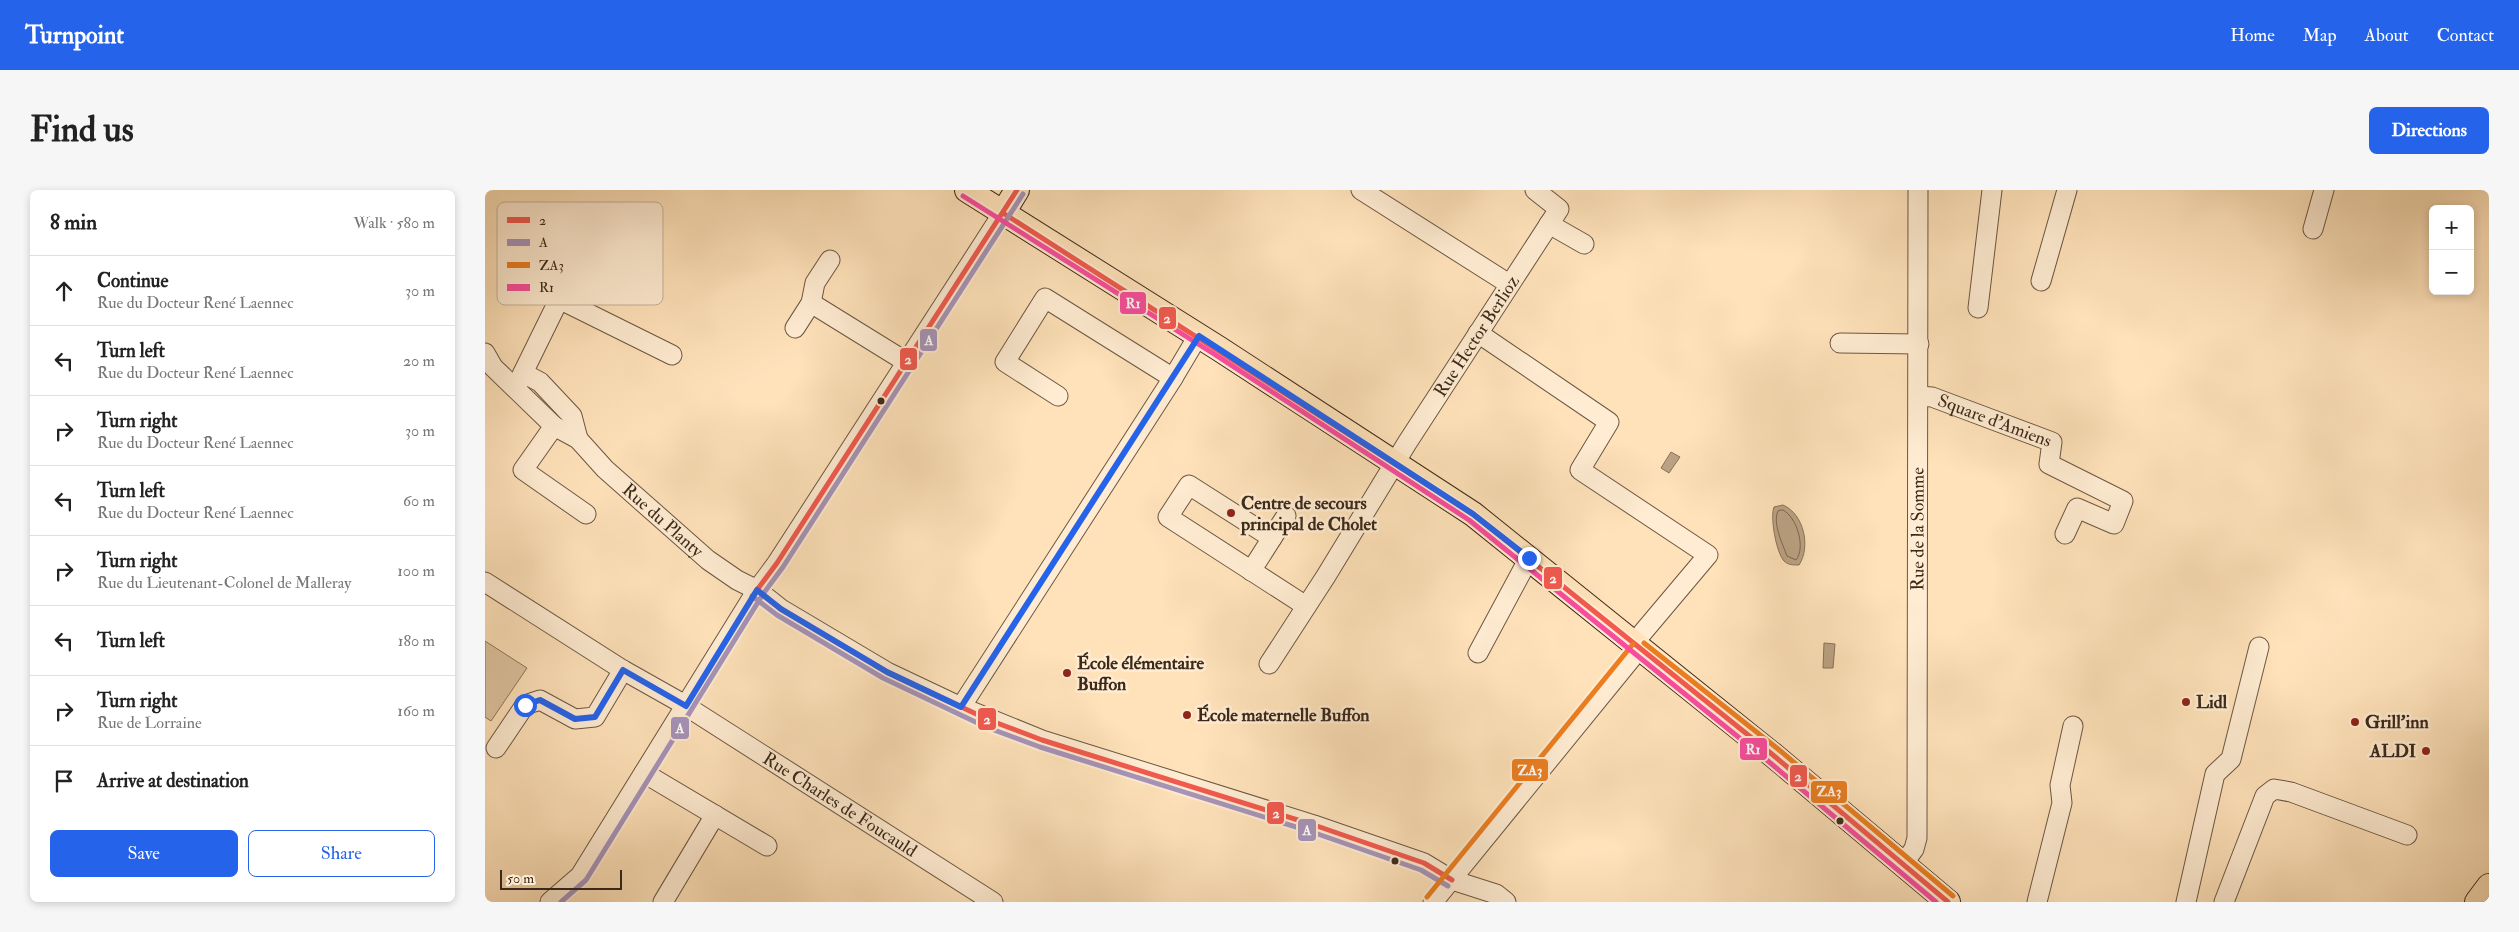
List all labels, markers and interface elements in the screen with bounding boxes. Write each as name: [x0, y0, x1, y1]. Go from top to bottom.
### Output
text: Turnpoint: [25, 20, 124, 51]
text: Home: [2230, 24, 2275, 47]
text: Map: [2303, 24, 2337, 47]
text: About: [2365, 24, 2409, 47]
text: Contact: [2437, 24, 2494, 47]
button: Directions: [2369, 107, 2489, 154]
text: Find us: [30, 108, 134, 152]
legend: [497, 202, 663, 305]
map controls: [2429, 205, 2474, 295]
button: +: [2429, 205, 2474, 250]
text: 8 min: [50, 209, 97, 236]
text: 2: [539, 212, 546, 229]
text: Walk · 580 m: [353, 213, 435, 233]
text: A: [538, 234, 548, 251]
button: −: [2429, 250, 2474, 295]
text: ZA3: [539, 257, 564, 274]
text: Continue: [97, 269, 168, 293]
street label: Rue Hector Berlioz: [1429, 271, 1524, 401]
icon: ahead: [50, 277, 78, 305]
text: R1: [539, 279, 554, 296]
text: 30 m: [405, 281, 435, 301]
line badge: R1: [1119, 291, 1147, 315]
text: Rue du Docteur René Laennec: [97, 293, 294, 313]
text: R1: [1125, 295, 1141, 312]
line badge: 2: [1158, 306, 1177, 330]
text: 2: [1163, 310, 1171, 327]
line badge: A: [919, 328, 938, 352]
text: A: [924, 332, 934, 349]
text: Turn left: [97, 339, 165, 363]
icon: left: [50, 347, 78, 375]
line badge: 2: [899, 347, 918, 371]
text: 20 m: [403, 351, 435, 371]
text: 2: [904, 351, 912, 368]
text: Rue du Docteur René Laennec: [97, 363, 294, 383]
street label: Square d’Amiens: [1934, 389, 2055, 452]
unlabelled marker: [876, 396, 886, 406]
text: Turn right: [97, 409, 177, 433]
icon: right: [50, 417, 78, 445]
text: 30 m: [405, 421, 435, 441]
text: Rue du Docteur René Laennec: [97, 433, 294, 453]
street label: Rue de la Somme: [1906, 467, 1929, 591]
street label: Rue du Planty: [618, 478, 709, 563]
text: Turn left: [97, 479, 165, 503]
icon: left: [50, 487, 78, 515]
text: 60 m: [403, 491, 435, 511]
place label: Centre de secours principal de Cholet: [1240, 492, 1377, 536]
text: Rue du Docteur René Laennec: [97, 503, 294, 523]
marker: Centre de secours principal de Cholet: [1225, 507, 1237, 519]
route end: [1518, 547, 1541, 570]
text: Turn right: [97, 549, 177, 573]
icon: right: [50, 557, 78, 585]
text: 100 m: [397, 561, 435, 581]
line badge: 2: [1543, 566, 1563, 590]
text: 2: [1549, 570, 1557, 587]
text: Rue du Lieutenant-Colonel de Malleray: [97, 573, 351, 593]
icon: left: [50, 627, 78, 655]
text: Turn left: [97, 629, 165, 653]
text: 180 m: [398, 631, 435, 651]
place label: École élémentaire Buffon: [1077, 651, 1204, 696]
marker: École élémentaire Buffon: [1061, 667, 1073, 679]
text: Turn right: [97, 689, 177, 713]
place label: Lidl: [2196, 691, 2228, 714]
route start: [514, 694, 537, 717]
marker: Lidl: [2180, 696, 2192, 708]
icon: right: [50, 697, 78, 725]
text: 160 m: [397, 701, 435, 721]
place label: École maternelle Buffon: [1197, 703, 1370, 727]
line badge: 2: [977, 707, 997, 731]
marker: École maternelle Buffon: [1181, 709, 1193, 721]
text: 2: [983, 711, 991, 728]
place label: Grill'inn: [2365, 711, 2429, 734]
text: Rue de Lorraine: [97, 713, 202, 733]
line badge: A: [670, 716, 690, 740]
marker: Grill'inn: [2349, 716, 2361, 728]
text: A: [675, 720, 685, 737]
line badge: R1: [1739, 737, 1768, 761]
place label: ALDI: [2369, 740, 2416, 763]
text: R1: [1745, 741, 1761, 758]
marker: ALDI: [2420, 745, 2432, 757]
street label: Rue Charles de Foucauld: [759, 747, 922, 862]
line badge: ZA3: [1511, 758, 1549, 782]
text: ZA3: [1518, 762, 1542, 779]
line badge: 2: [1789, 764, 1808, 788]
icon: arrive: [50, 767, 78, 795]
text: 2: [1794, 768, 1802, 785]
text: Arrive at destination: [97, 769, 249, 793]
line badge: ZA3: [1810, 780, 1848, 804]
text: ZA3: [1817, 783, 1841, 800]
line badge: 2: [1266, 801, 1285, 825]
text: 2: [1272, 805, 1280, 822]
unlabelled marker: [1835, 816, 1845, 826]
line badge: A: [1297, 818, 1317, 842]
text: A: [1302, 822, 1312, 839]
button: Save: [50, 830, 238, 877]
button: Share: [248, 830, 435, 877]
unlabelled marker: [1390, 856, 1400, 866]
scale bar: [500, 867, 623, 890]
text: 50 m: [507, 870, 534, 887]

